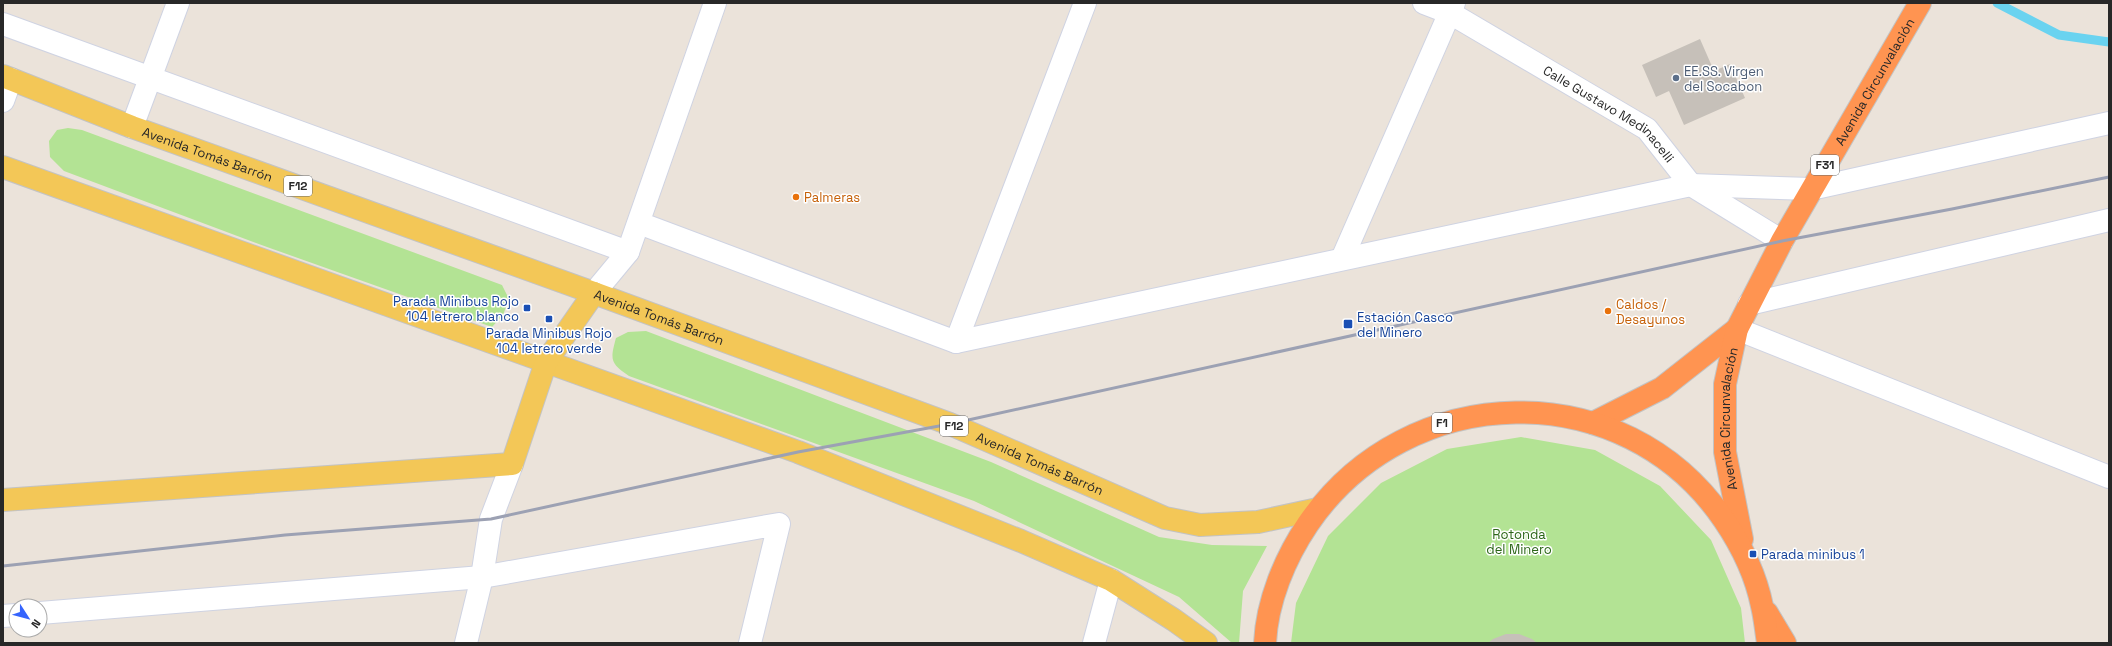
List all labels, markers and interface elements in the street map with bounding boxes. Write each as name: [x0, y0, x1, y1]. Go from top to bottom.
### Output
street label: Avenida Circunvalación: [1831, 15, 1918, 148]
street label: Calle Gustavo Medinacelli: [1540, 61, 1678, 166]
place label: EE.SS. Virgen del Socabon: [1684, 63, 1764, 95]
marker: EE.SS. Virgen del Socabon: [1671, 73, 1681, 83]
street label: Avenida Tomás Barrón: [140, 123, 275, 185]
road number: F31: [1811, 155, 1839, 175]
road number: F12: [284, 176, 312, 196]
place label: Palmeras: [804, 189, 860, 206]
marker: Palmeras: [791, 192, 801, 202]
street label: Avenida Tomás Barrón: [592, 285, 726, 349]
place label: Parada Minibus Rojo 104 letrero blanco: [393, 293, 519, 325]
place label: Caldos / Desayunos: [1616, 296, 1685, 328]
marker: Parada Minibus Rojo 104 letrero blanco: [522, 303, 532, 313]
marker: Caldos / Desayunos: [1603, 306, 1613, 316]
place label: Estación Casco del Minero: [1357, 309, 1453, 341]
marker: Parada Minibus Rojo 104 letrero verde: [544, 314, 554, 324]
marker: Estación Casco del Minero: [1342, 318, 1354, 330]
place label: Parada Minibus Rojo 104 letrero verde: [486, 325, 612, 357]
street label: Avenida Circunvalación: [1716, 346, 1741, 492]
road number: F1: [1432, 413, 1452, 433]
road number: F12: [940, 416, 968, 436]
street label: Avenida Tomás Barrón: [973, 428, 1106, 499]
park label: Rotonda del Minero: [1486, 526, 1552, 558]
place label: Parada minibus 1: [1761, 546, 1865, 563]
marker: Parada minibus 1: [1748, 549, 1758, 559]
north arrow: [8, 598, 48, 638]
text: N: [28, 617, 44, 631]

